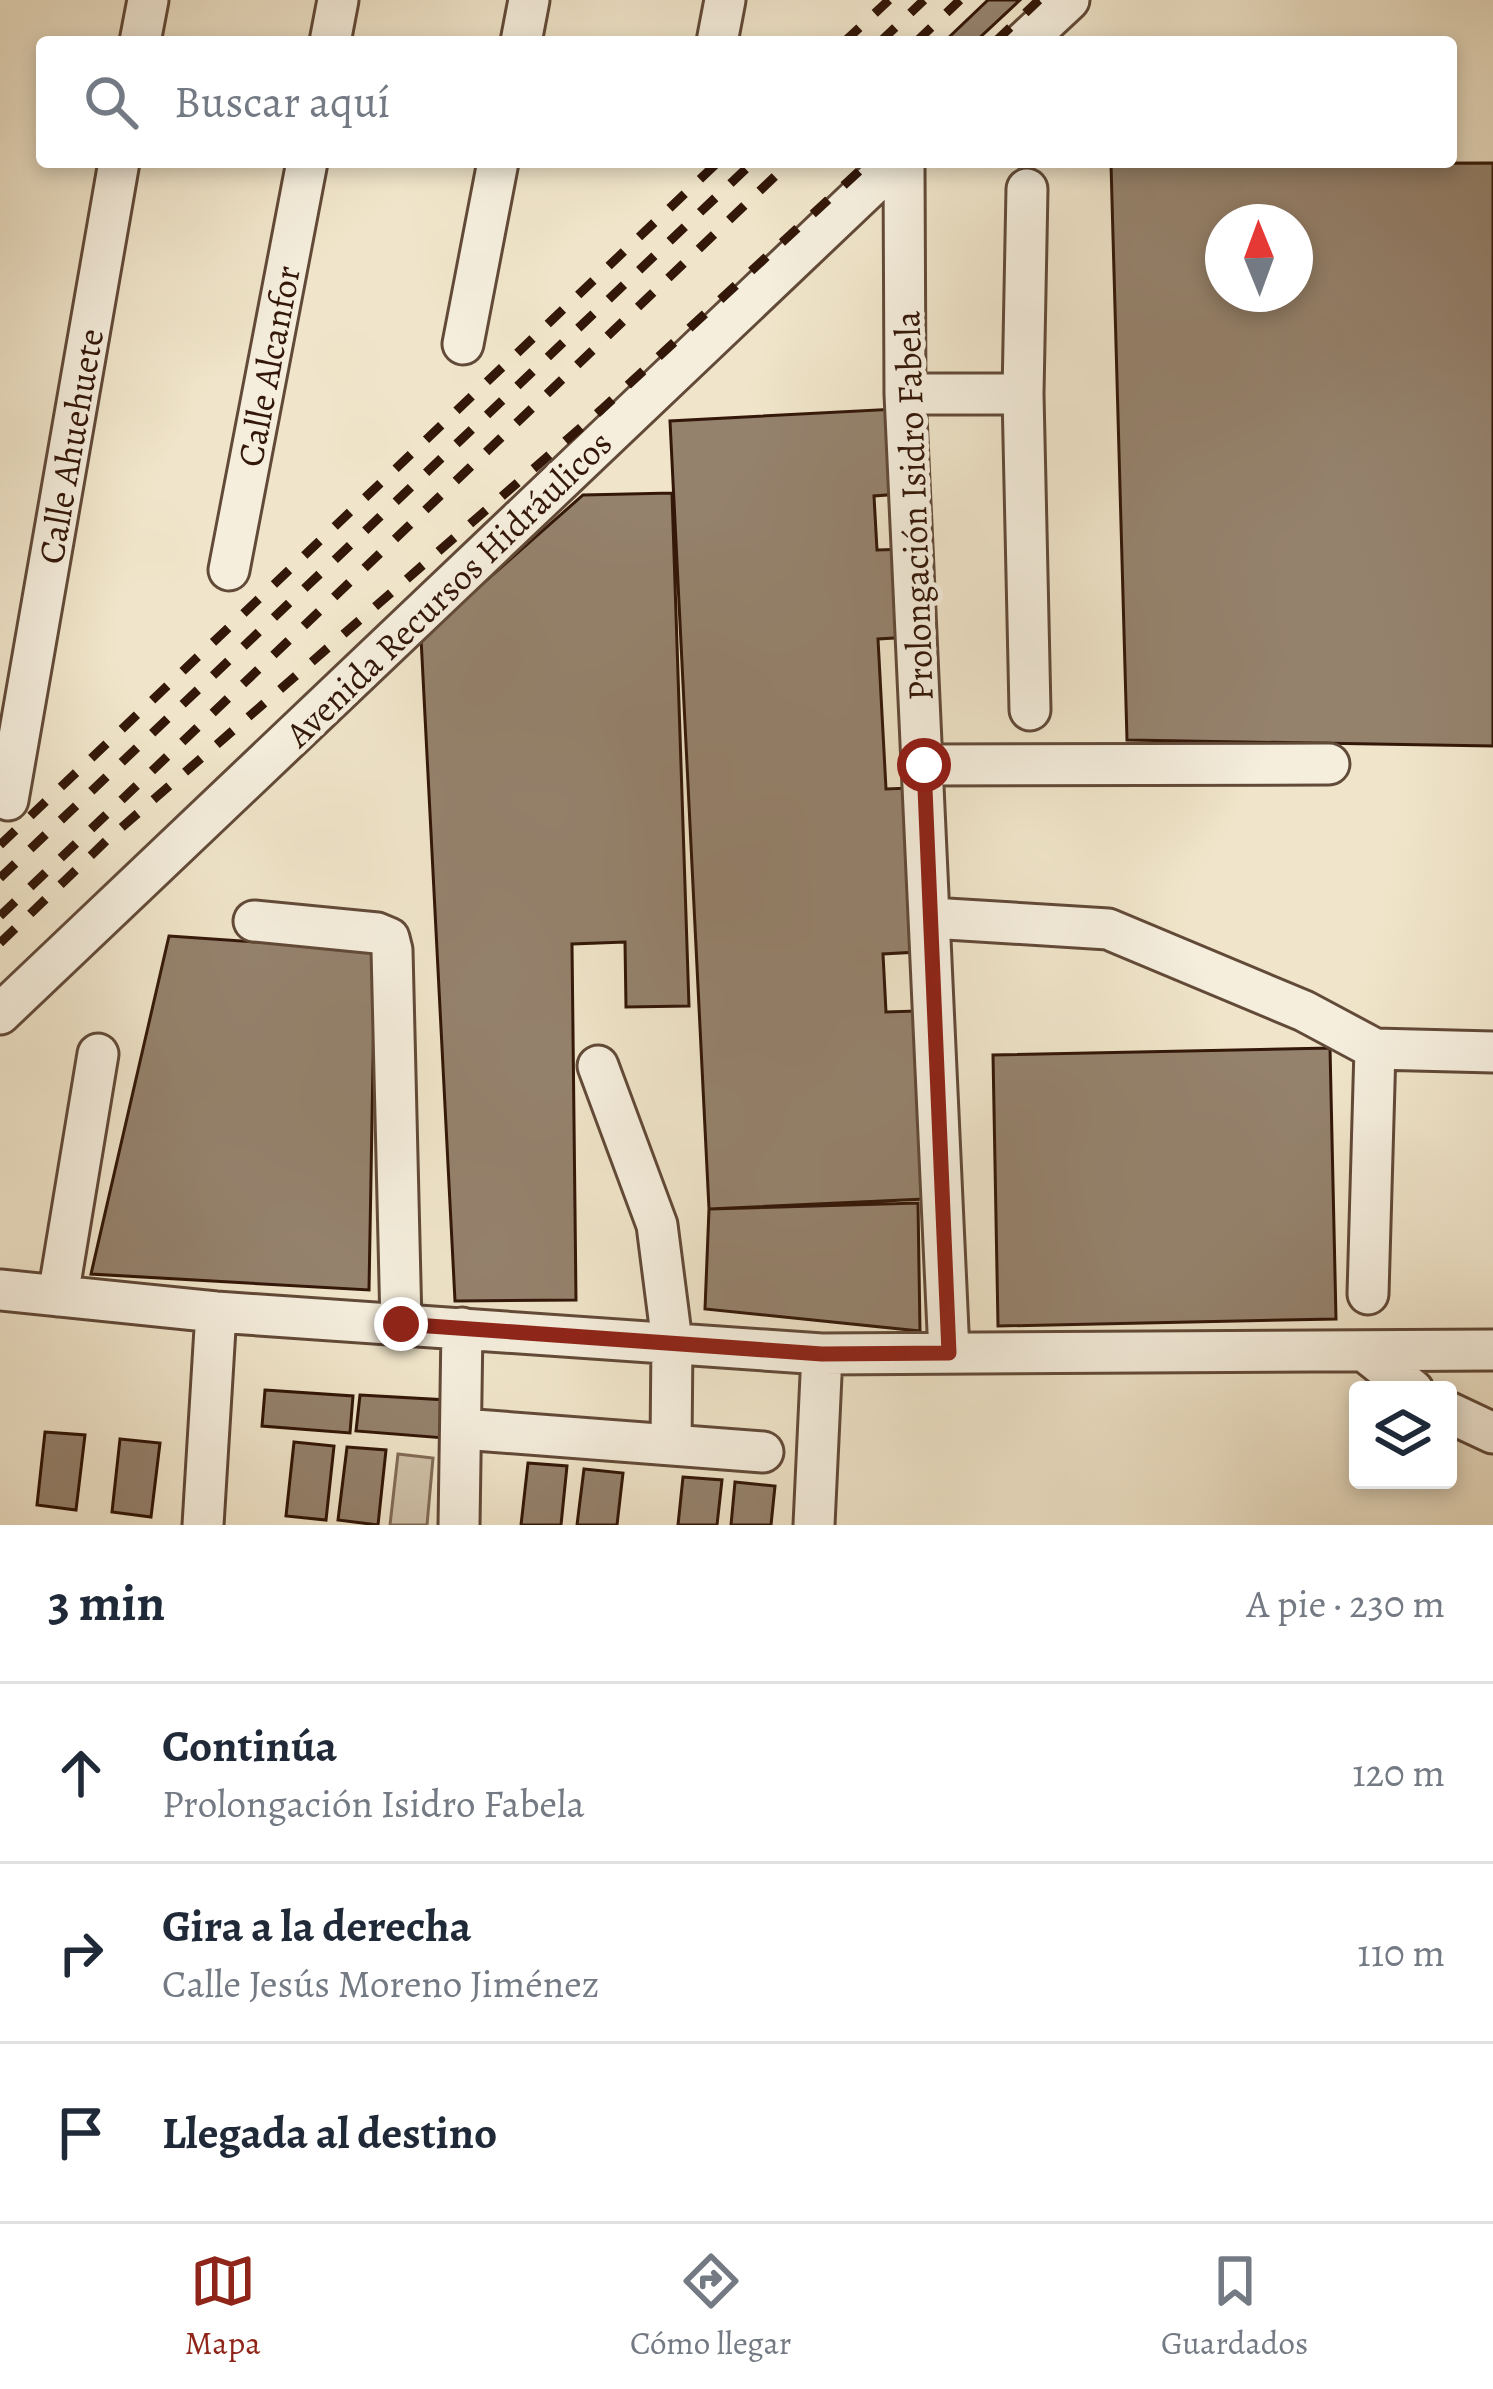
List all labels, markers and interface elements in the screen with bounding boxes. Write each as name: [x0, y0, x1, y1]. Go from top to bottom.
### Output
search box: [36, 36, 1457, 168]
icon: search: [78, 69, 144, 135]
text: Buscar aquí: [174, 71, 390, 133]
north arrow: [1205, 204, 1313, 312]
street label: Calle Alcanfor: [225, 261, 312, 471]
street label: Prolongación Isidro Fabela: [882, 310, 945, 702]
street label: Calle Ahuehuete: [26, 325, 115, 568]
street label: Avenida Recursos Hidráulicos: [274, 419, 622, 758]
route start: [897, 738, 951, 792]
route end: [374, 1297, 428, 1351]
map controls: [1349, 1381, 1457, 1489]
button: layers: [1349, 1381, 1457, 1489]
text: 3 min: [48, 1568, 165, 1638]
text: A pie · 230 m: [1247, 1577, 1445, 1630]
text: Continúa: [162, 1715, 337, 1777]
icon: ahead: [48, 1740, 114, 1806]
text: 120 m: [1352, 1746, 1445, 1799]
text: Prolongación Isidro Fabela: [162, 1777, 585, 1830]
text: Gira a la derecha: [162, 1895, 471, 1957]
icon: right: [48, 1920, 114, 1986]
text: 110 m: [1357, 1926, 1445, 1979]
text: Calle Jesús Moreno Jiménez: [162, 1957, 600, 2010]
icon: arrive: [48, 2100, 114, 2166]
text: Llegada al destino: [162, 2102, 497, 2164]
tab: Mapa: [185, 2248, 261, 2365]
tab: Cómo llegar: [630, 2248, 791, 2365]
tab: Guardados: [1161, 2248, 1308, 2365]

